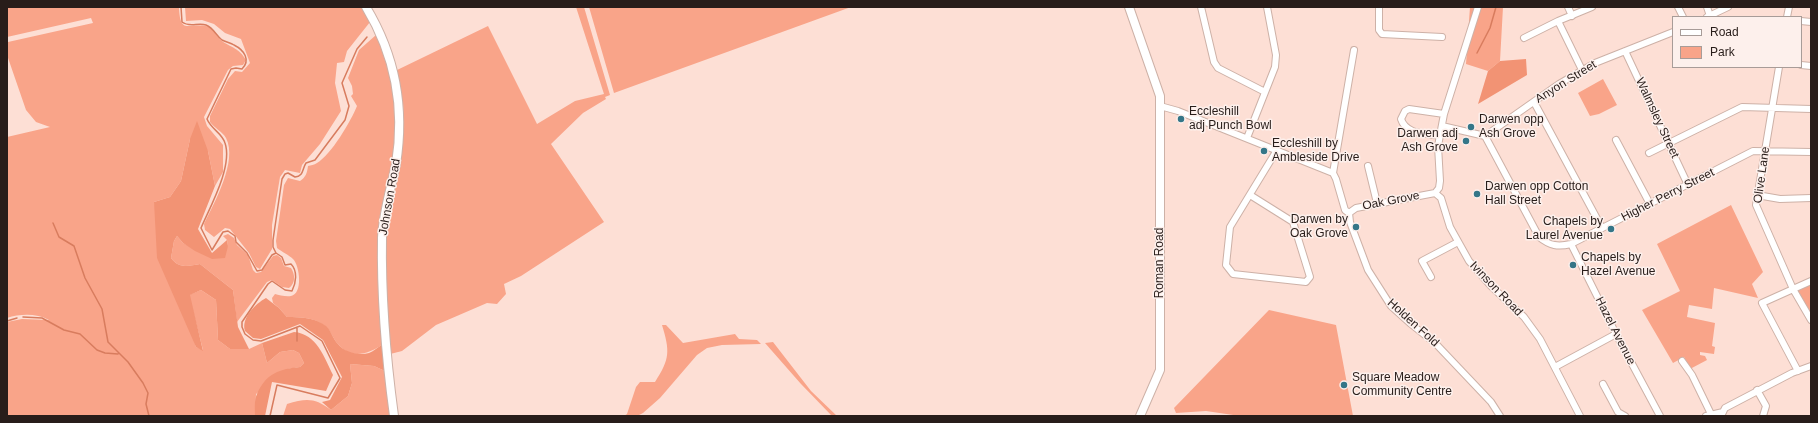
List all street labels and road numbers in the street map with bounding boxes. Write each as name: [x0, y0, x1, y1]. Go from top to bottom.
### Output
street label: Anyon Street: [1533, 58, 1599, 106]
street label: Walmsley Street: [1632, 76, 1682, 160]
street label: Olive Lane: [1751, 146, 1773, 204]
street label: Johnson Road: [376, 158, 404, 236]
street label: Higher Perry Street: [1619, 165, 1717, 225]
street label: Oak Grove: [1361, 188, 1421, 214]
street label: Roman Road: [1153, 228, 1167, 298]
street label: Ivinson Road: [1466, 259, 1526, 319]
street label: Hazel Avenue: [1592, 295, 1638, 367]
street label: Holden Fold: [1384, 296, 1442, 350]

